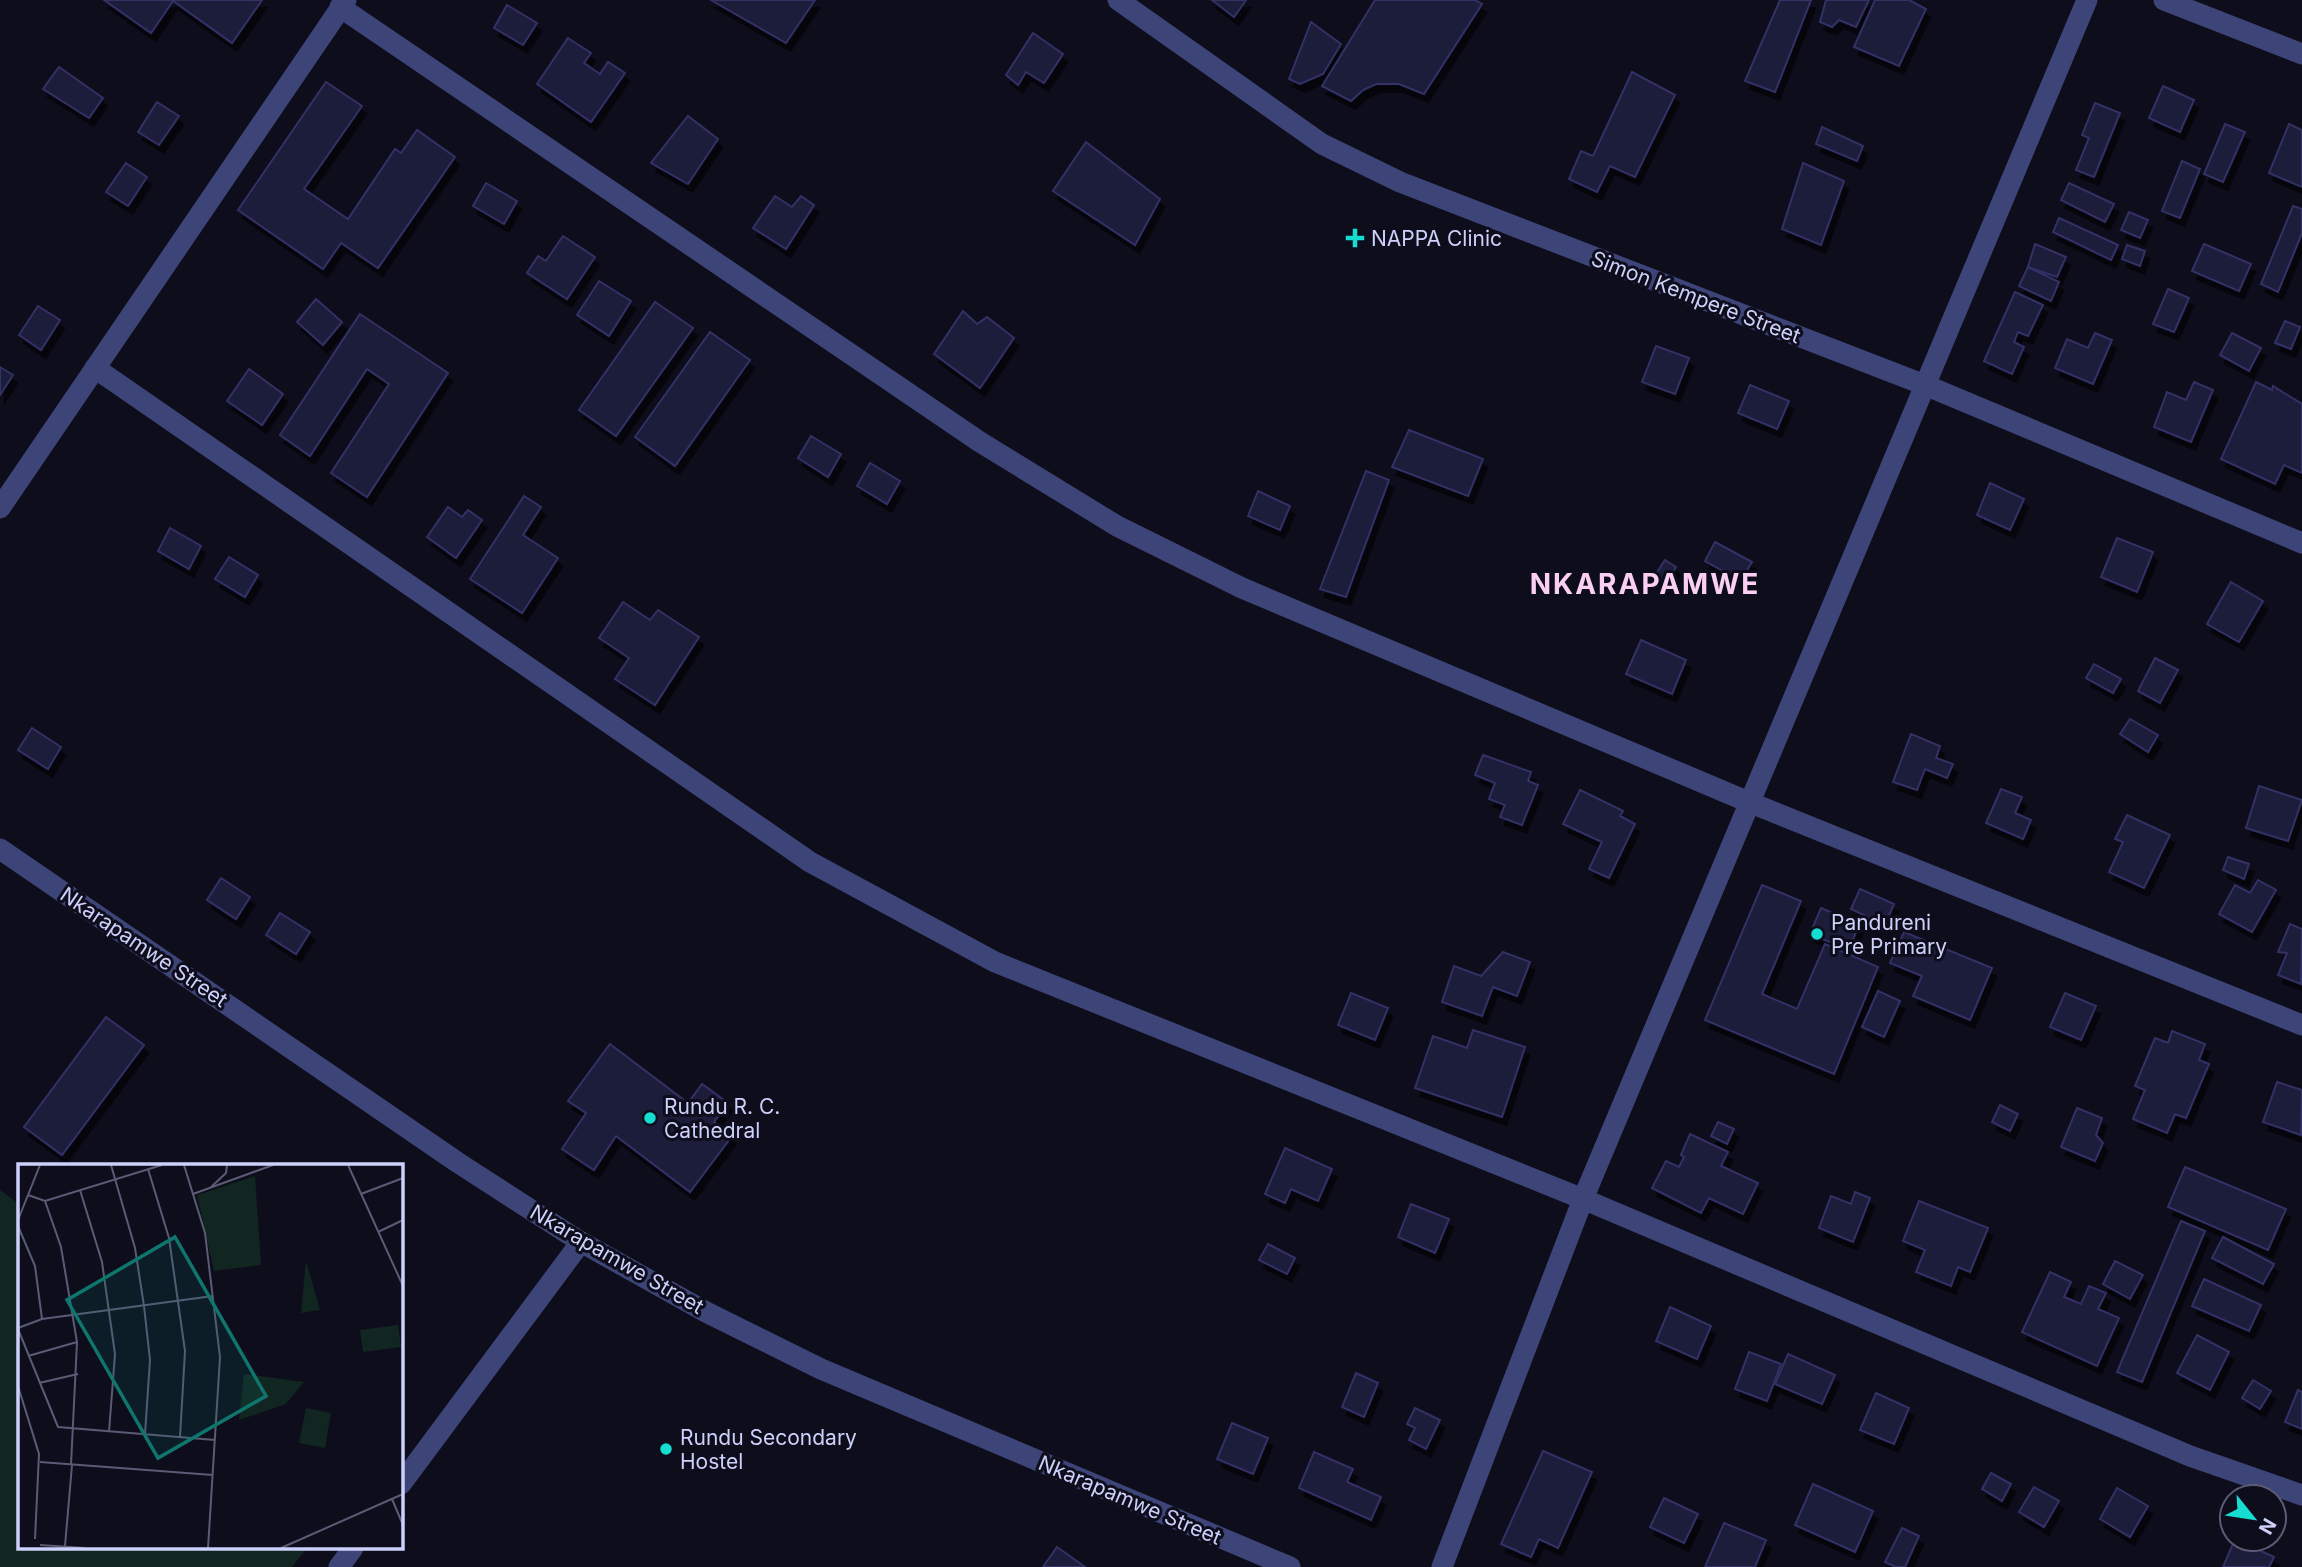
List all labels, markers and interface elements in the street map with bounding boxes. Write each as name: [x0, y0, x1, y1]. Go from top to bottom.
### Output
place label: NAPPA Clinic: [1371, 226, 1502, 251]
marker: NAPPA Clinic: [1345, 228, 1365, 248]
street label: Simon Kempere Street: [1588, 246, 1804, 348]
district label: NKARAPAMWE: [1530, 567, 1760, 601]
street label: Nkarapamwe Street: [56, 882, 232, 1012]
place label: Pandureni Pre Primary: [1831, 910, 1947, 959]
marker: Pandureni Pre Primary: [1809, 926, 1825, 942]
place label: Rundu R. C. Cathedral: [664, 1094, 780, 1143]
marker: Rundu R. C. Cathedral: [642, 1110, 658, 1126]
inset map: [18, 1164, 402, 1550]
street label: Nkarapamwe Street: [526, 1199, 708, 1319]
place label: Rundu Secondary Hostel: [680, 1425, 857, 1474]
marker: Rundu Secondary Hostel: [658, 1441, 674, 1457]
street label: Nkarapamwe Street: [1035, 1450, 1225, 1550]
north arrow: [2218, 1483, 2288, 1553]
text: N: [2254, 1514, 2281, 1538]

